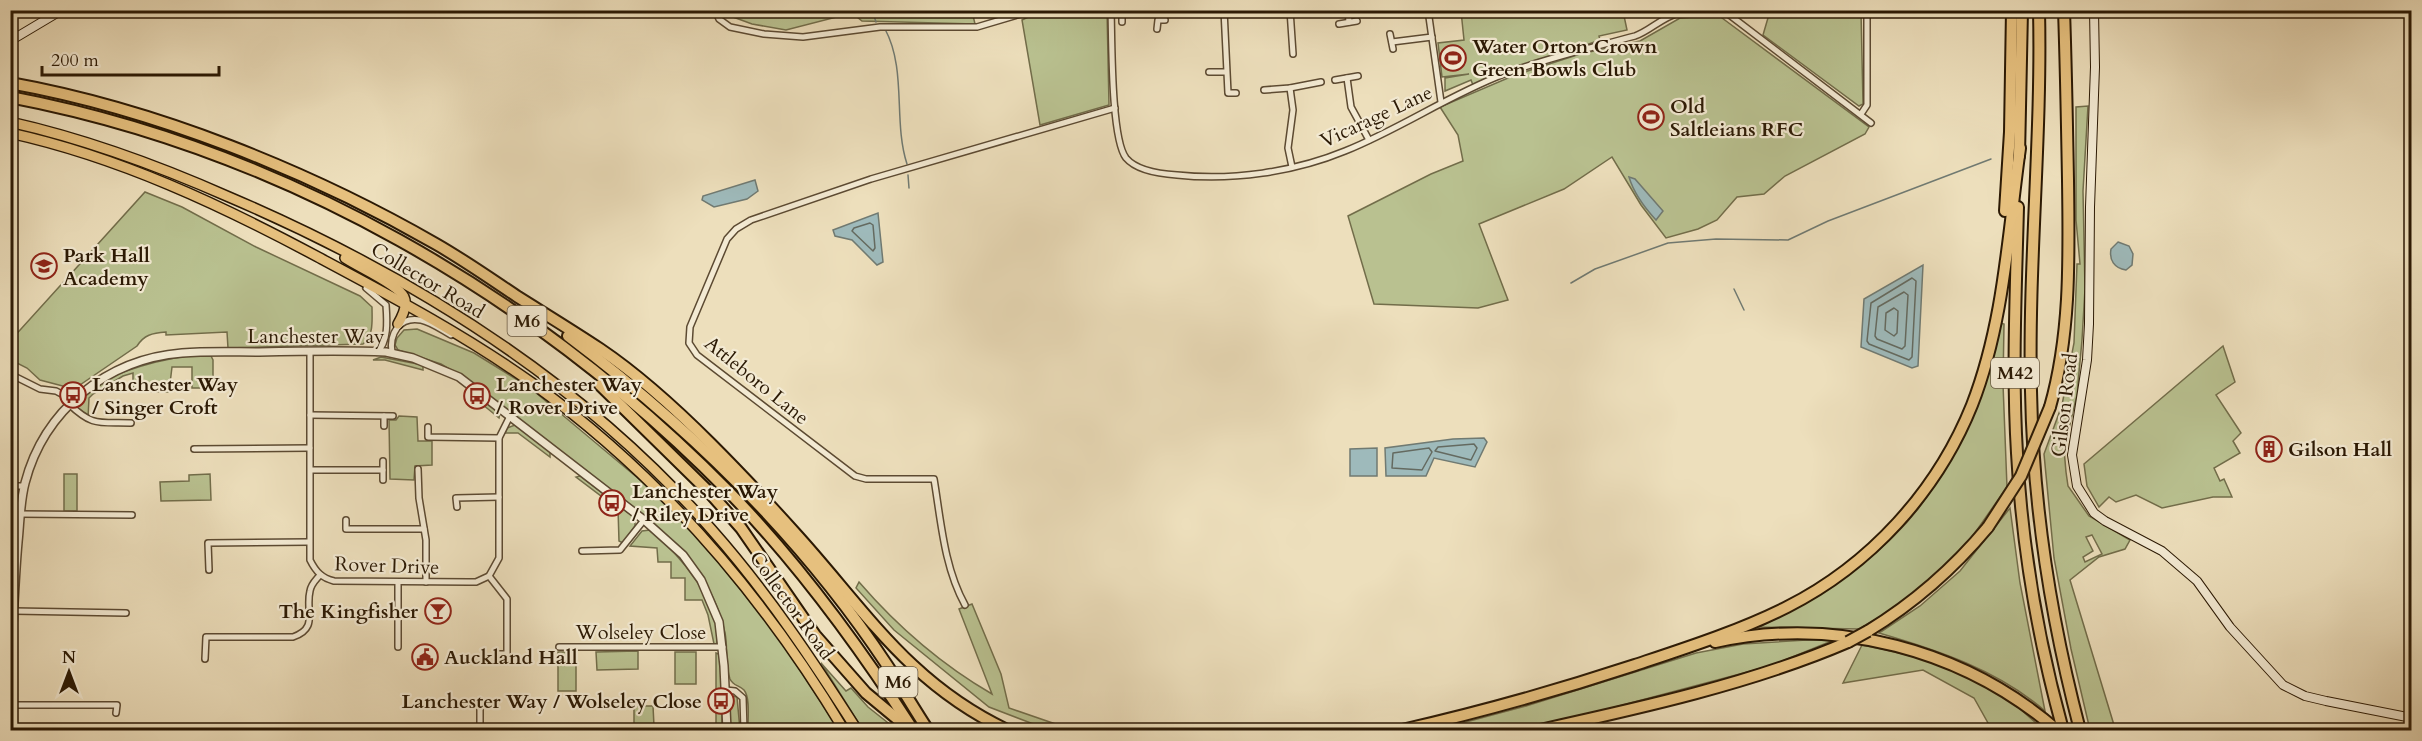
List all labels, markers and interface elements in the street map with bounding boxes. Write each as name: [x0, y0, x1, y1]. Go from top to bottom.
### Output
place label: Water Orton Crown Green Bowls Club: [1471, 33, 1658, 83]
scale bar: [42, 39, 219, 77]
sports icon: Water Orton Crown Green Bowls Club: [1438, 43, 1468, 73]
text: 200 m: [51, 48, 99, 73]
street label: Vicarage Lane: [1316, 79, 1437, 154]
place label: Old Saltleians RFC: [1670, 93, 1803, 143]
sports icon: Old Saltleians RFC: [1636, 102, 1666, 132]
street label: Collector Road: [366, 236, 490, 325]
place label: Park Hall Academy: [63, 242, 150, 292]
school or university icon: Park Hall Academy: [29, 251, 59, 281]
road number: M6: [508, 306, 546, 336]
street label: Lanchester Way: [247, 323, 385, 350]
street label: Attleboro Lane: [699, 330, 815, 431]
street label: Gilson Road: [2045, 351, 2084, 459]
road number: M42: [1991, 358, 2039, 388]
place label: Lanchester Way / Singer Croft: [92, 371, 239, 421]
place label: Lanchester Way / Rover Drive: [496, 371, 643, 421]
bus stop icon: Lanchester Way / Singer Croft: [58, 380, 88, 410]
bus stop icon: Lanchester Way / Rover Drive: [462, 381, 492, 411]
building icon: Gilson Hall: [2254, 434, 2284, 464]
place label: Gilson Hall: [2288, 436, 2392, 463]
place label: Lanchester Way / Riley Drive: [632, 478, 779, 528]
bus stop icon: Lanchester Way / Riley Drive: [597, 488, 627, 518]
street label: Collector Road: [743, 545, 840, 665]
street label: Rover Drive: [334, 550, 440, 581]
bar icon: The Kingfisher: [423, 596, 453, 626]
place label: The Kingfisher: [278, 598, 419, 625]
street label: Wolseley Close: [575, 619, 706, 646]
north arrow: [39, 642, 99, 702]
public building icon: Auckland Hall: [410, 642, 440, 672]
place label: Auckland Hall: [444, 644, 578, 671]
text: N: [62, 647, 76, 669]
road number: M6: [878, 667, 918, 697]
bus stop icon: Lanchester Way / Wolseley Close: [706, 686, 736, 716]
place label: Lanchester Way / Wolseley Close: [401, 688, 702, 715]

